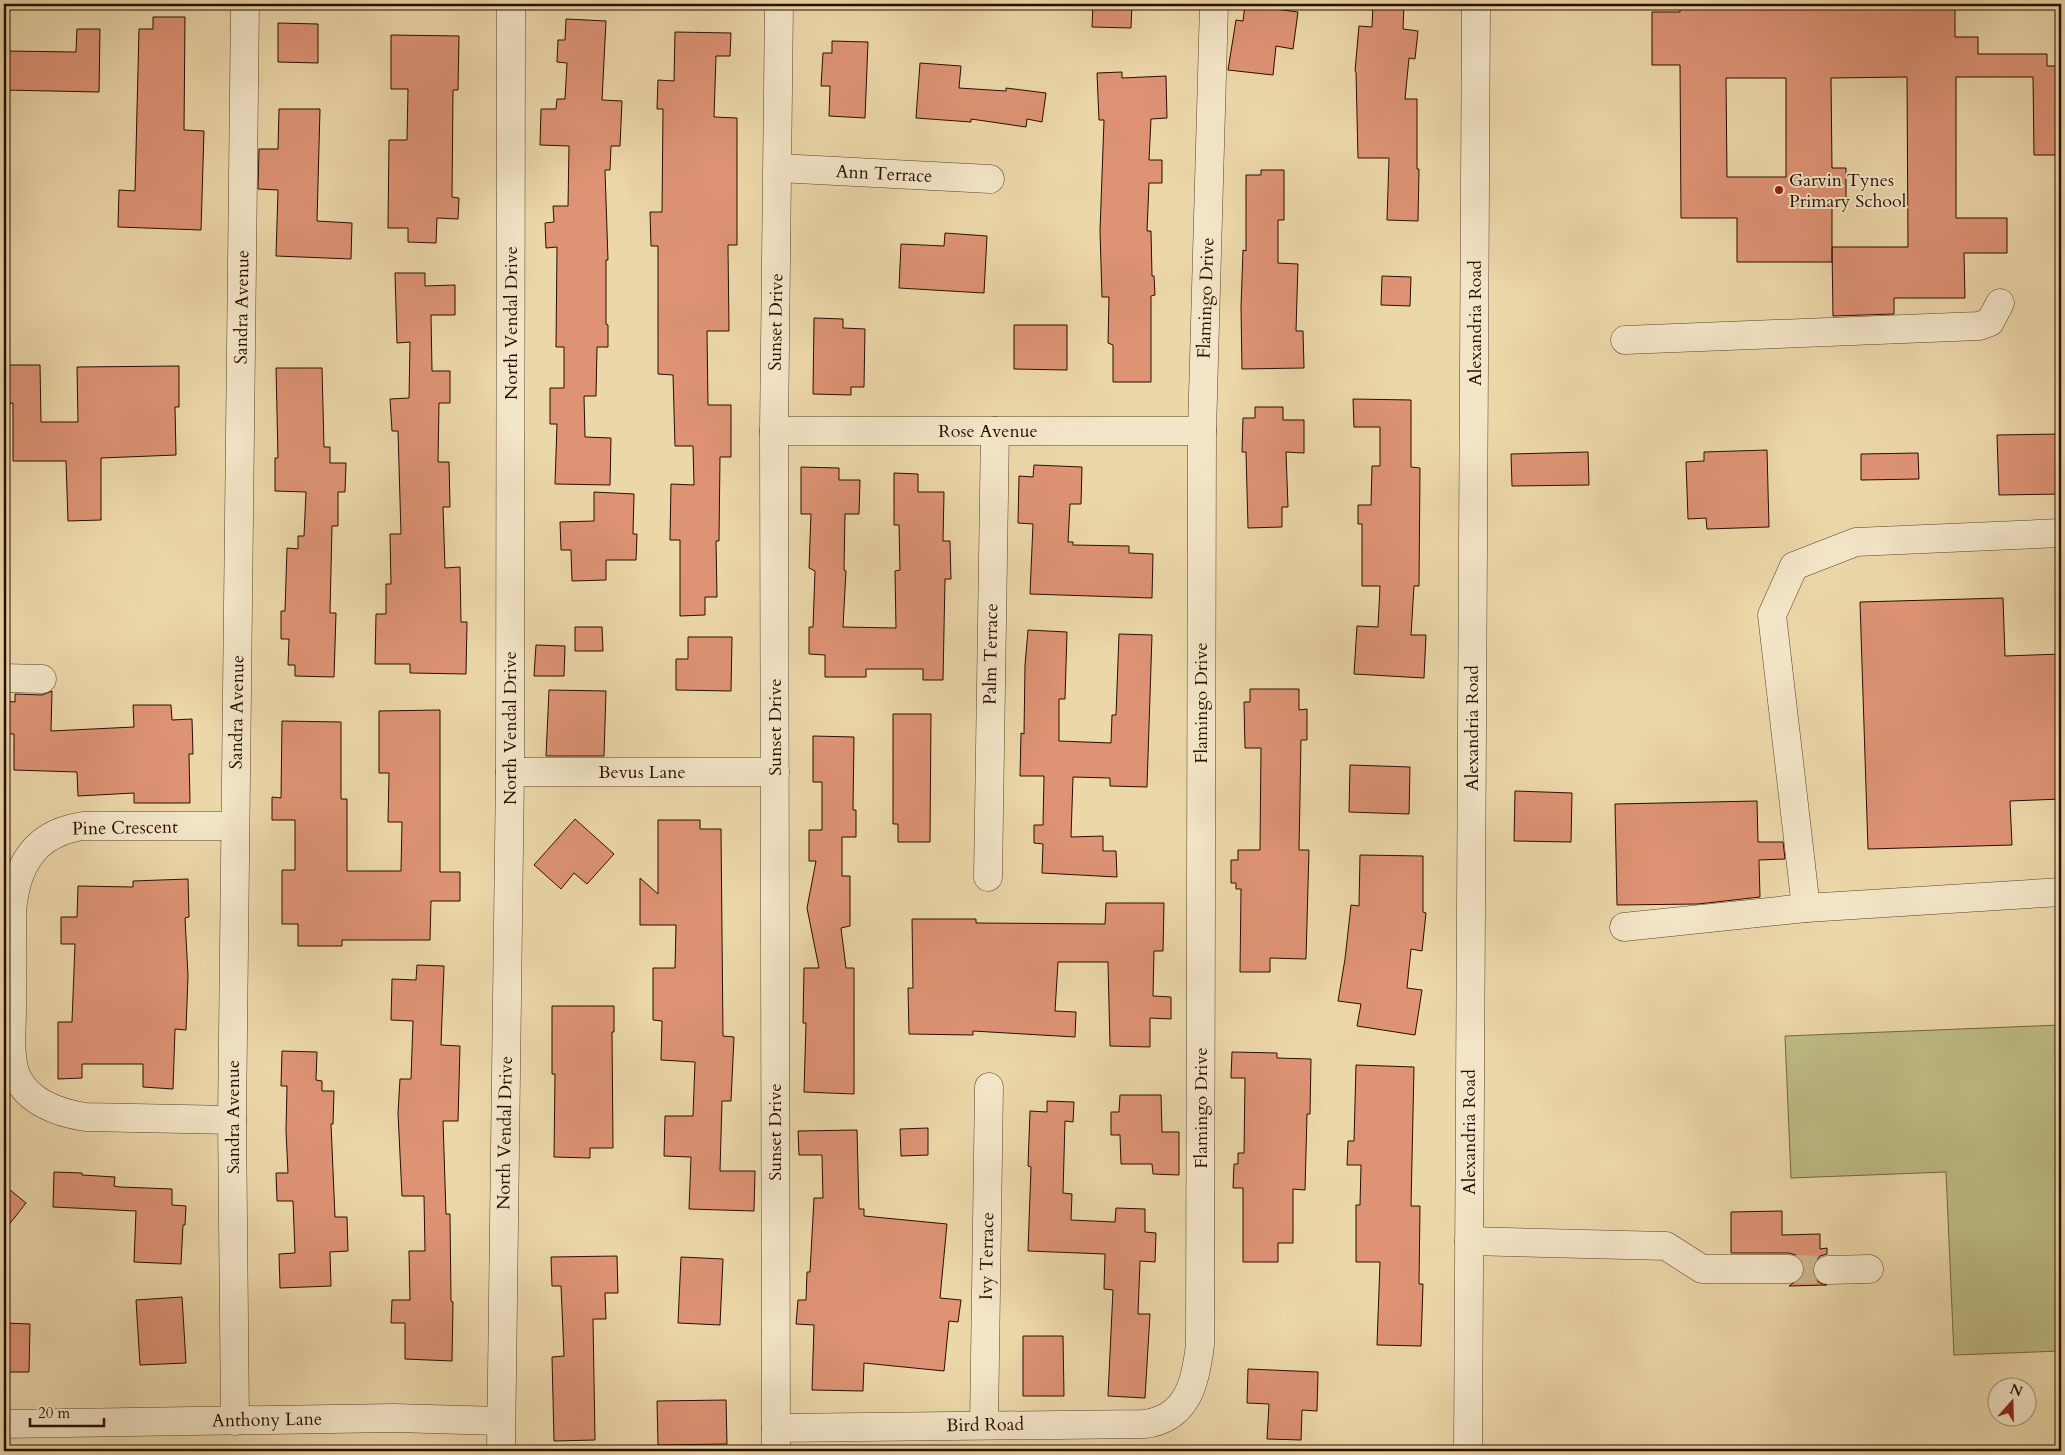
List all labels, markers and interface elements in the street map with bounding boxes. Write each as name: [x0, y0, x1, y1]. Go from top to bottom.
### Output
street label: Ann Terrace: [835, 159, 933, 189]
place label: Garvin Tynes Primary School: [1789, 168, 1907, 214]
marker: Garvin Tynes Primary School: [1773, 184, 1785, 196]
street label: Flamingo Drive: [1191, 237, 1221, 359]
street label: North Vendal Drive: [499, 246, 524, 400]
street label: Sandra Avenue: [229, 250, 255, 364]
street label: Alexandria Road: [1463, 260, 1488, 386]
street label: Sunset Drive: [763, 273, 789, 371]
street label: Rose Avenue: [938, 419, 1038, 444]
street label: Palm Terrace: [978, 603, 1004, 705]
street label: Flamingo Drive: [1189, 642, 1214, 764]
street label: North Vendal Drive: [498, 651, 523, 805]
street label: Sandra Avenue: [224, 655, 250, 769]
street label: Alexandria Road: [1460, 665, 1485, 791]
street label: Sunset Drive: [763, 678, 788, 776]
street label: Bevus Lane: [598, 760, 686, 785]
street label: Pine Crescent: [72, 815, 178, 841]
street label: Flamingo Drive: [1189, 1047, 1214, 1169]
street label: North Vendal Drive: [491, 1056, 519, 1210]
street label: Sandra Avenue: [221, 1060, 246, 1174]
street label: Alexandria Road: [1457, 1069, 1482, 1195]
street label: Sunset Drive: [763, 1083, 788, 1181]
street label: Ivy Terrace: [974, 1212, 1000, 1300]
north arrow: [1988, 1378, 2038, 1428]
text: N: [2007, 1379, 2025, 1401]
scale bar: [30, 1395, 104, 1427]
text: 20 m: [38, 1403, 70, 1423]
street label: Anthony Lane: [212, 1407, 322, 1433]
street label: Bird Road: [946, 1412, 1025, 1438]

